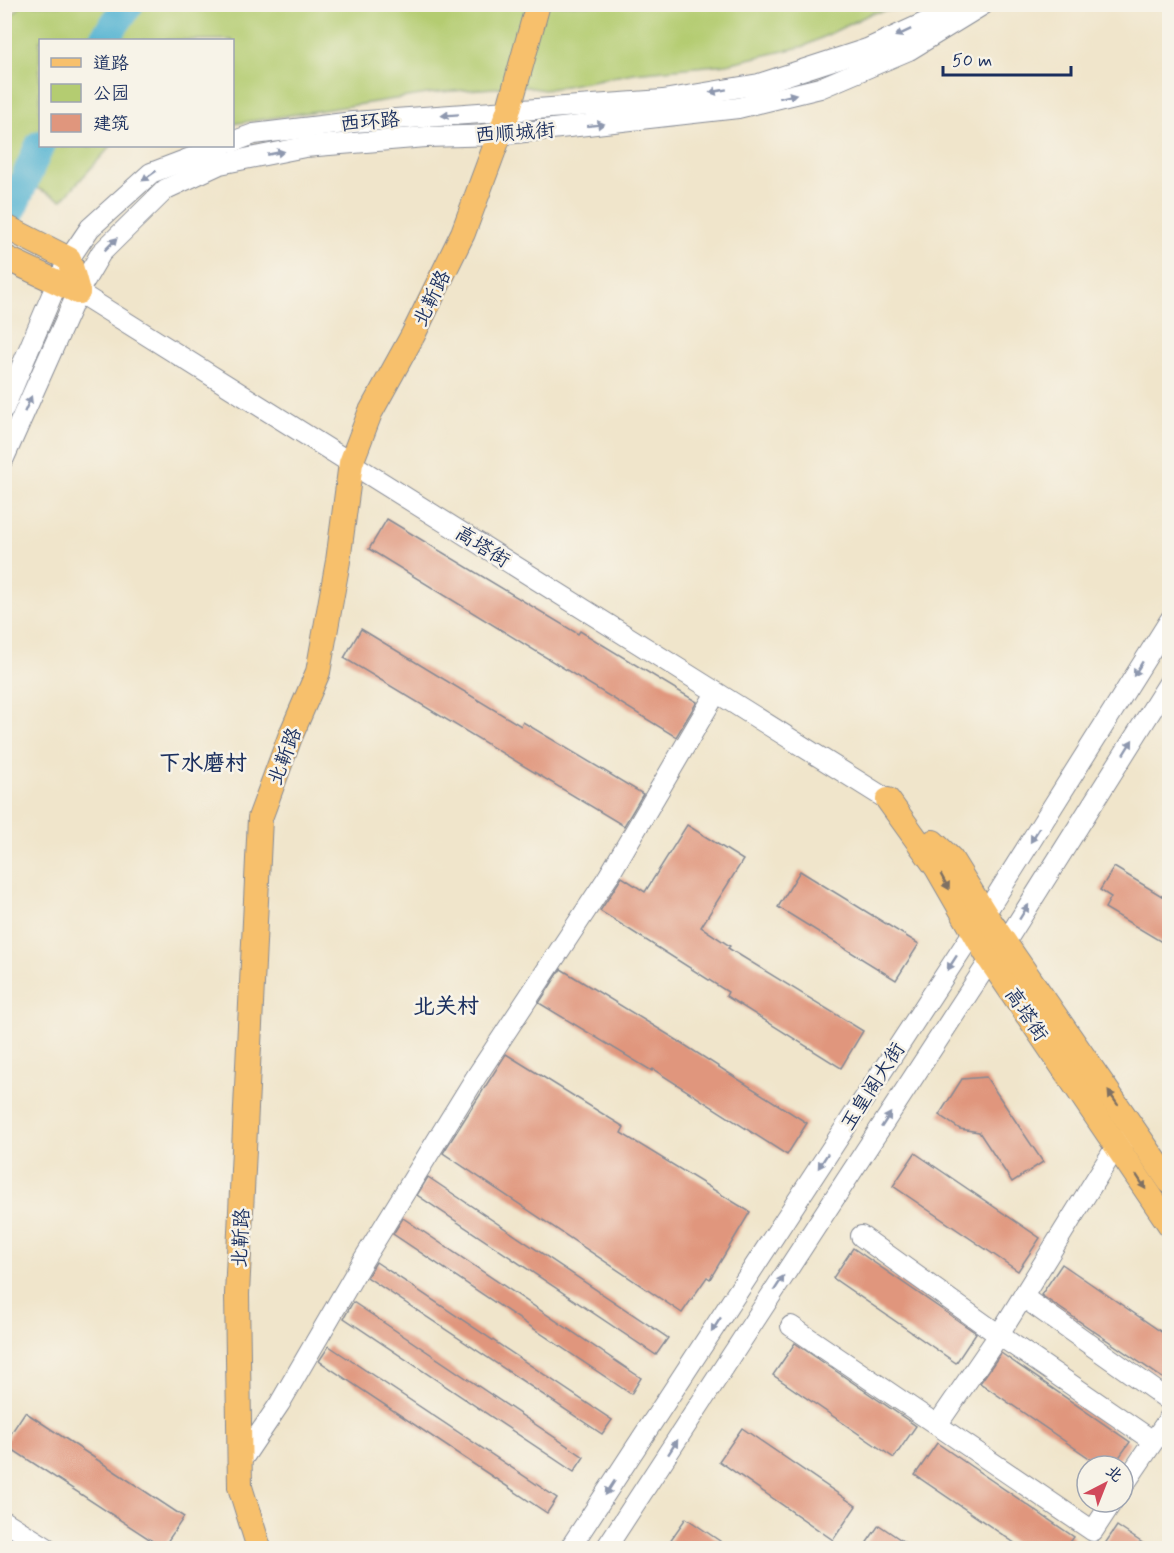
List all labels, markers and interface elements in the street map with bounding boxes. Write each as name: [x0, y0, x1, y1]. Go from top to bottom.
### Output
one-way arrow: [895, 28, 912, 37]
legend: [39, 39, 234, 147]
scale bar: [943, 39, 1070, 77]
text: 50 m: [952, 49, 992, 73]
text: 道路: [93, 52, 129, 76]
text: 公园: [93, 82, 129, 106]
one-way arrow: [708, 87, 727, 96]
one-way arrow: [779, 90, 798, 100]
street label: 西环路: [339, 106, 402, 139]
one-way arrow: [441, 111, 460, 120]
text: 建筑: [93, 112, 129, 136]
street label: 西顺城街: [474, 117, 556, 150]
one-way arrow: [587, 120, 606, 130]
one-way arrow: [267, 148, 286, 157]
one-way arrow: [142, 170, 158, 182]
one-way arrow: [103, 237, 117, 251]
street label: 北靳路: [407, 265, 458, 332]
one-way arrow: [24, 396, 33, 413]
street label: 高塔街: [450, 520, 515, 575]
one-way arrow: [1133, 661, 1144, 678]
street label: 北靳路: [262, 723, 309, 789]
one-way arrow: [1122, 739, 1133, 755]
district label: 下水磨村: [159, 750, 247, 778]
one-way arrow: [1029, 827, 1040, 843]
one-way arrow: [940, 874, 950, 891]
one-way arrow: [1018, 904, 1029, 920]
one-way arrow: [946, 954, 958, 970]
street label: 高塔街: [998, 982, 1054, 1047]
district label: 北关村: [413, 993, 479, 1021]
street label: 玉皇阁大街: [835, 1038, 912, 1136]
one-way arrow: [1107, 1091, 1119, 1107]
one-way arrow: [880, 1112, 891, 1128]
one-way arrow: [817, 1153, 828, 1169]
one-way arrow: [1135, 1174, 1146, 1190]
street label: 北靳路: [226, 1206, 257, 1269]
one-way arrow: [773, 1276, 785, 1292]
one-way arrow: [711, 1316, 722, 1333]
one-way arrow: [667, 1439, 678, 1455]
north arrow: [1075, 1454, 1135, 1514]
text: 北: [1101, 1461, 1127, 1487]
one-way arrow: [605, 1480, 616, 1496]

